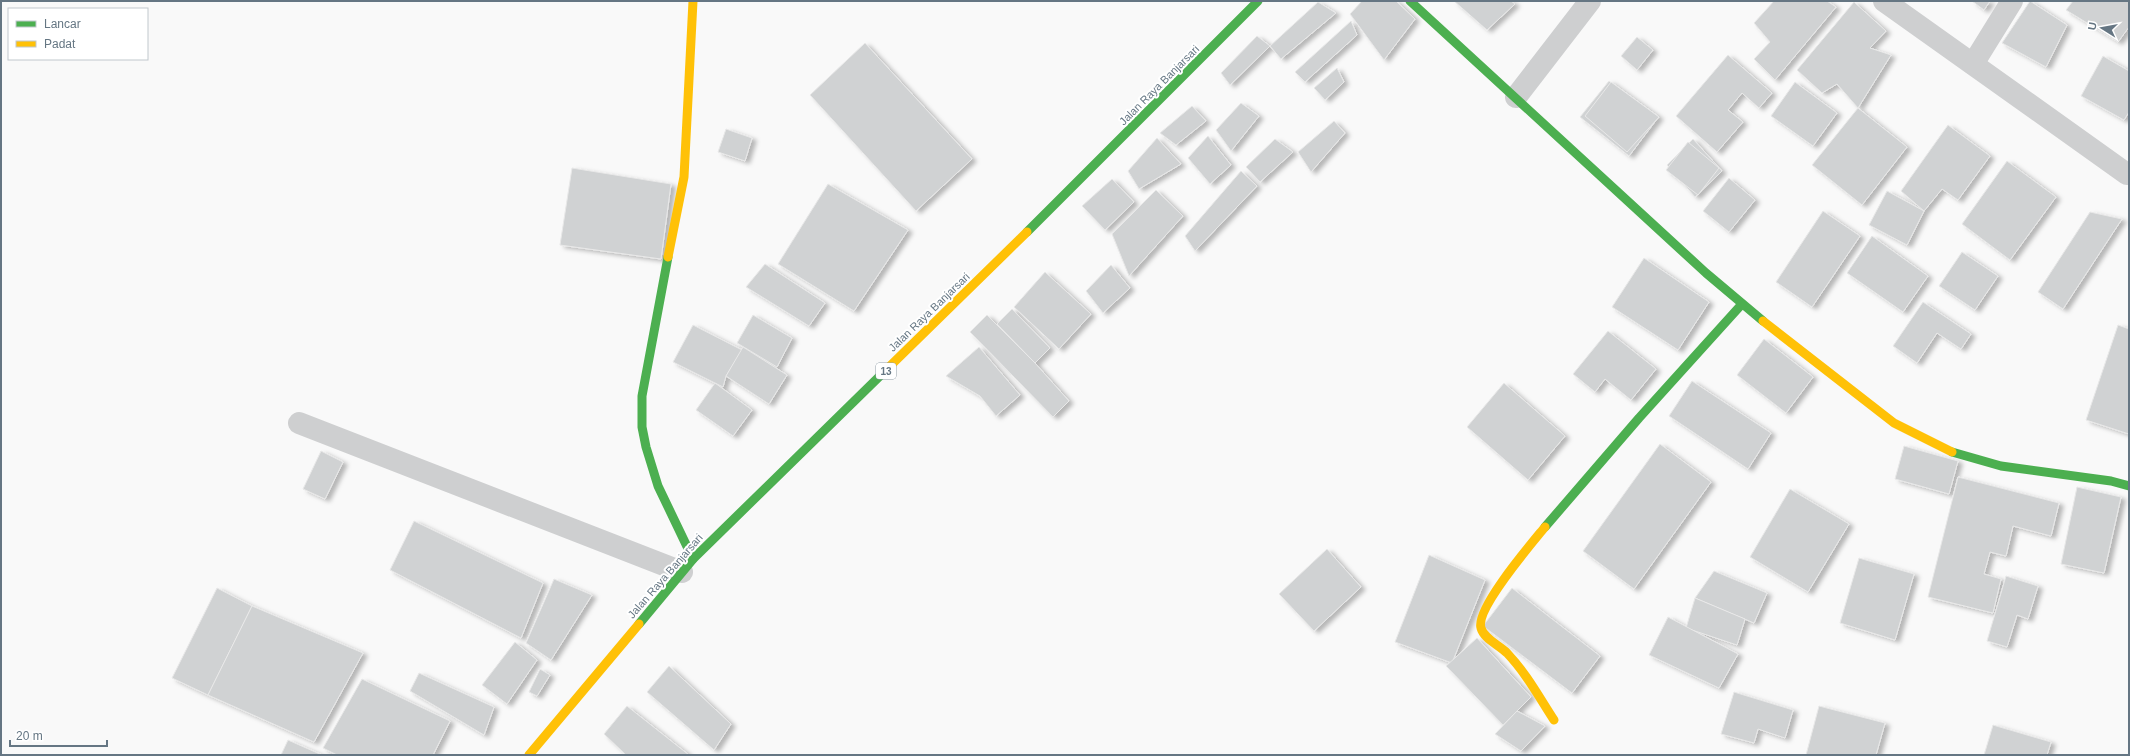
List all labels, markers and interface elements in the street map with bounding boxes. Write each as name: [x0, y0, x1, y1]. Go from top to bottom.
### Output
legend: [8, 8, 148, 60]
north arrow: [2082, 8, 2122, 48]
text: Lancar: [44, 17, 81, 31]
text: U: [2086, 21, 2099, 31]
text: Padat: [44, 37, 76, 51]
street label: Jalan Raya Banjarsari: [1117, 43, 1201, 127]
street label: Jalan Raya Banjarsari: [886, 270, 972, 354]
road number: 13: [876, 363, 896, 379]
street label: Jalan Raya Banjarsari: [625, 531, 705, 621]
scale bar: [10, 722, 107, 748]
text: 20 m: [16, 729, 43, 743]

